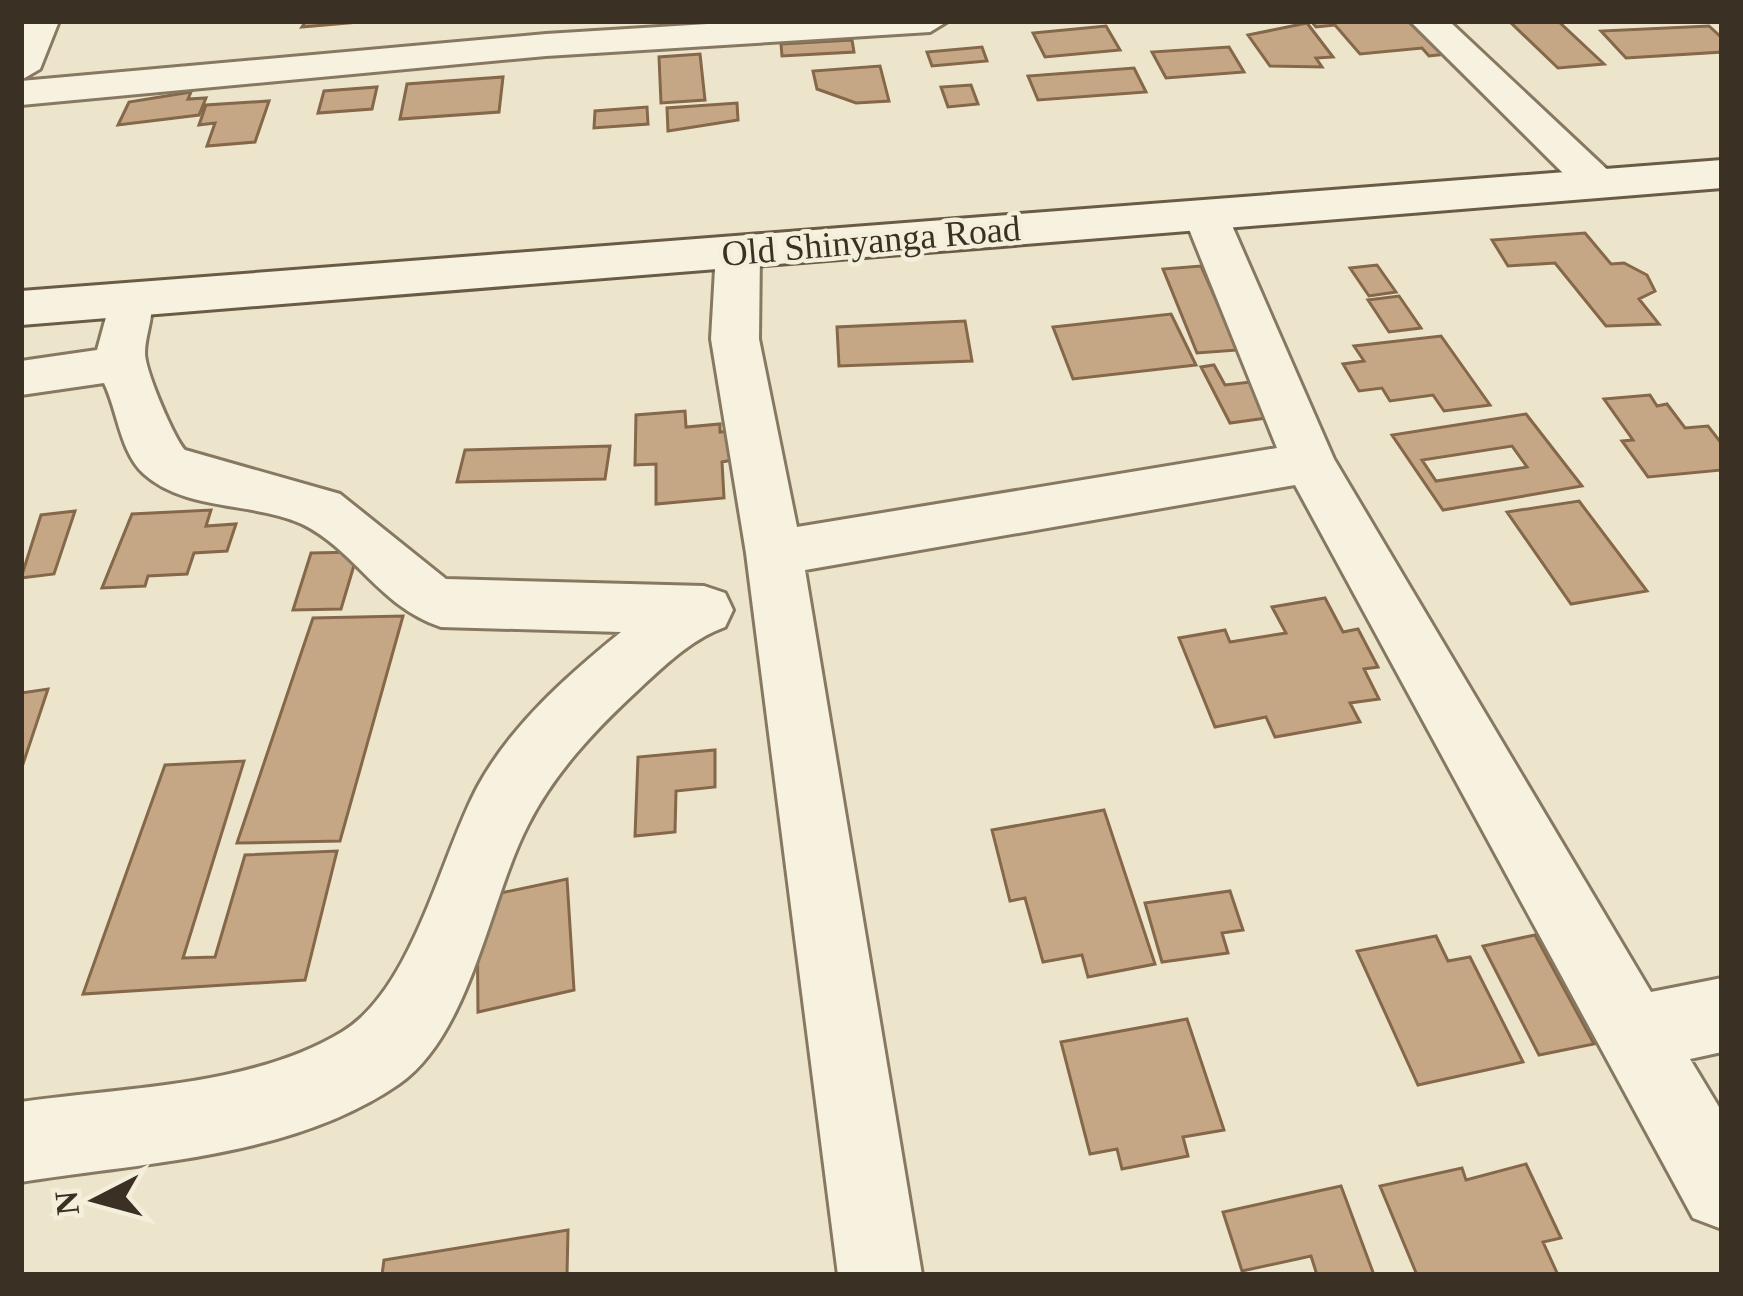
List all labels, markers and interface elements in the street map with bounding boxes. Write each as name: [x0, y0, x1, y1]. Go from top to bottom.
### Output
street label: Old Shinyanga Road: [720, 208, 1022, 274]
north arrow: [36, 1140, 156, 1260]
text: N: [48, 1189, 86, 1217]

